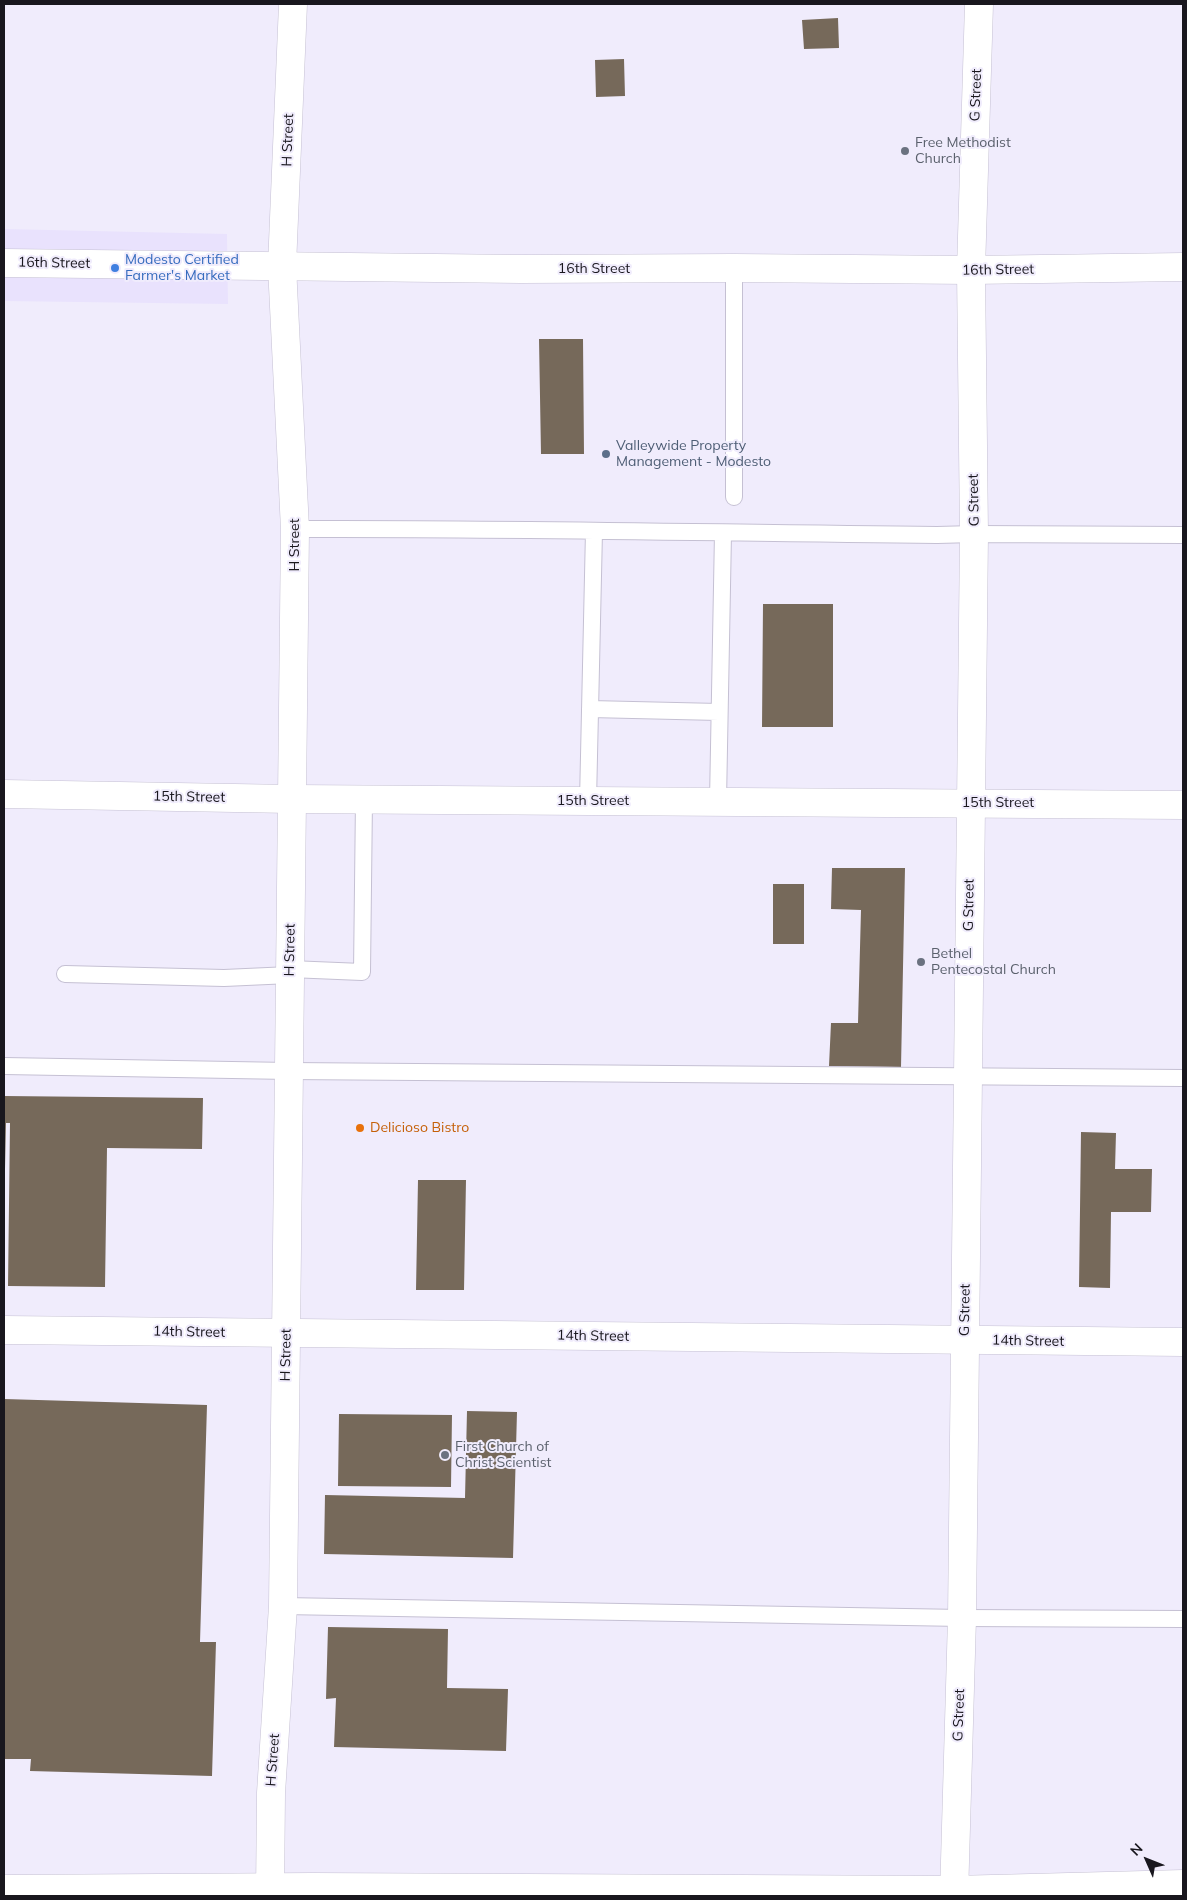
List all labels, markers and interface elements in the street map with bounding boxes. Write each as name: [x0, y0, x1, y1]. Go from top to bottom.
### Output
street label: G Street: [967, 68, 985, 122]
street label: H Street: [279, 113, 297, 167]
place label: Free Methodist Church: [915, 135, 1011, 168]
marker: Free Methodist Church: [899, 145, 911, 157]
place label: Modesto Certified Farmer's Market: [125, 252, 239, 284]
street label: 16th Street: [18, 254, 90, 272]
street label: 16th Street: [558, 261, 630, 277]
street label: 16th Street: [962, 261, 1034, 279]
marker: Modesto Certified Farmer's Market: [109, 262, 121, 274]
place label: Valleywide Property Management - Modesto: [616, 438, 771, 471]
marker: Valleywide Property Management - Modesto: [600, 448, 612, 460]
street label: G Street: [965, 474, 983, 526]
street label: H Street: [287, 518, 303, 572]
street label: 15th Street: [153, 788, 225, 806]
street label: 15th Street: [557, 793, 629, 809]
street label: 15th Street: [962, 795, 1034, 811]
street label: G Street: [960, 879, 978, 931]
street label: H Street: [281, 923, 299, 977]
place label: Bethel Pentecostal Church: [931, 946, 1056, 979]
marker: Bethel Pentecostal Church: [915, 956, 927, 968]
place label: Delicioso Bistro: [370, 1120, 469, 1136]
marker: Delicioso Bistro: [354, 1122, 366, 1134]
street label: G Street: [956, 1284, 974, 1336]
street label: 14th Street: [153, 1323, 225, 1341]
street label: 14th Street: [557, 1327, 629, 1345]
street label: H Street: [277, 1328, 295, 1382]
street label: 14th Street: [992, 1332, 1064, 1350]
place label: First Church of Christ Scientist: [455, 1439, 551, 1471]
marker: First Church of Christ Scientist: [439, 1449, 451, 1461]
street label: G Street: [950, 1688, 968, 1742]
street label: H Street: [263, 1733, 283, 1787]
north arrow: [1122, 1835, 1172, 1885]
text: N: [1126, 1840, 1146, 1860]

